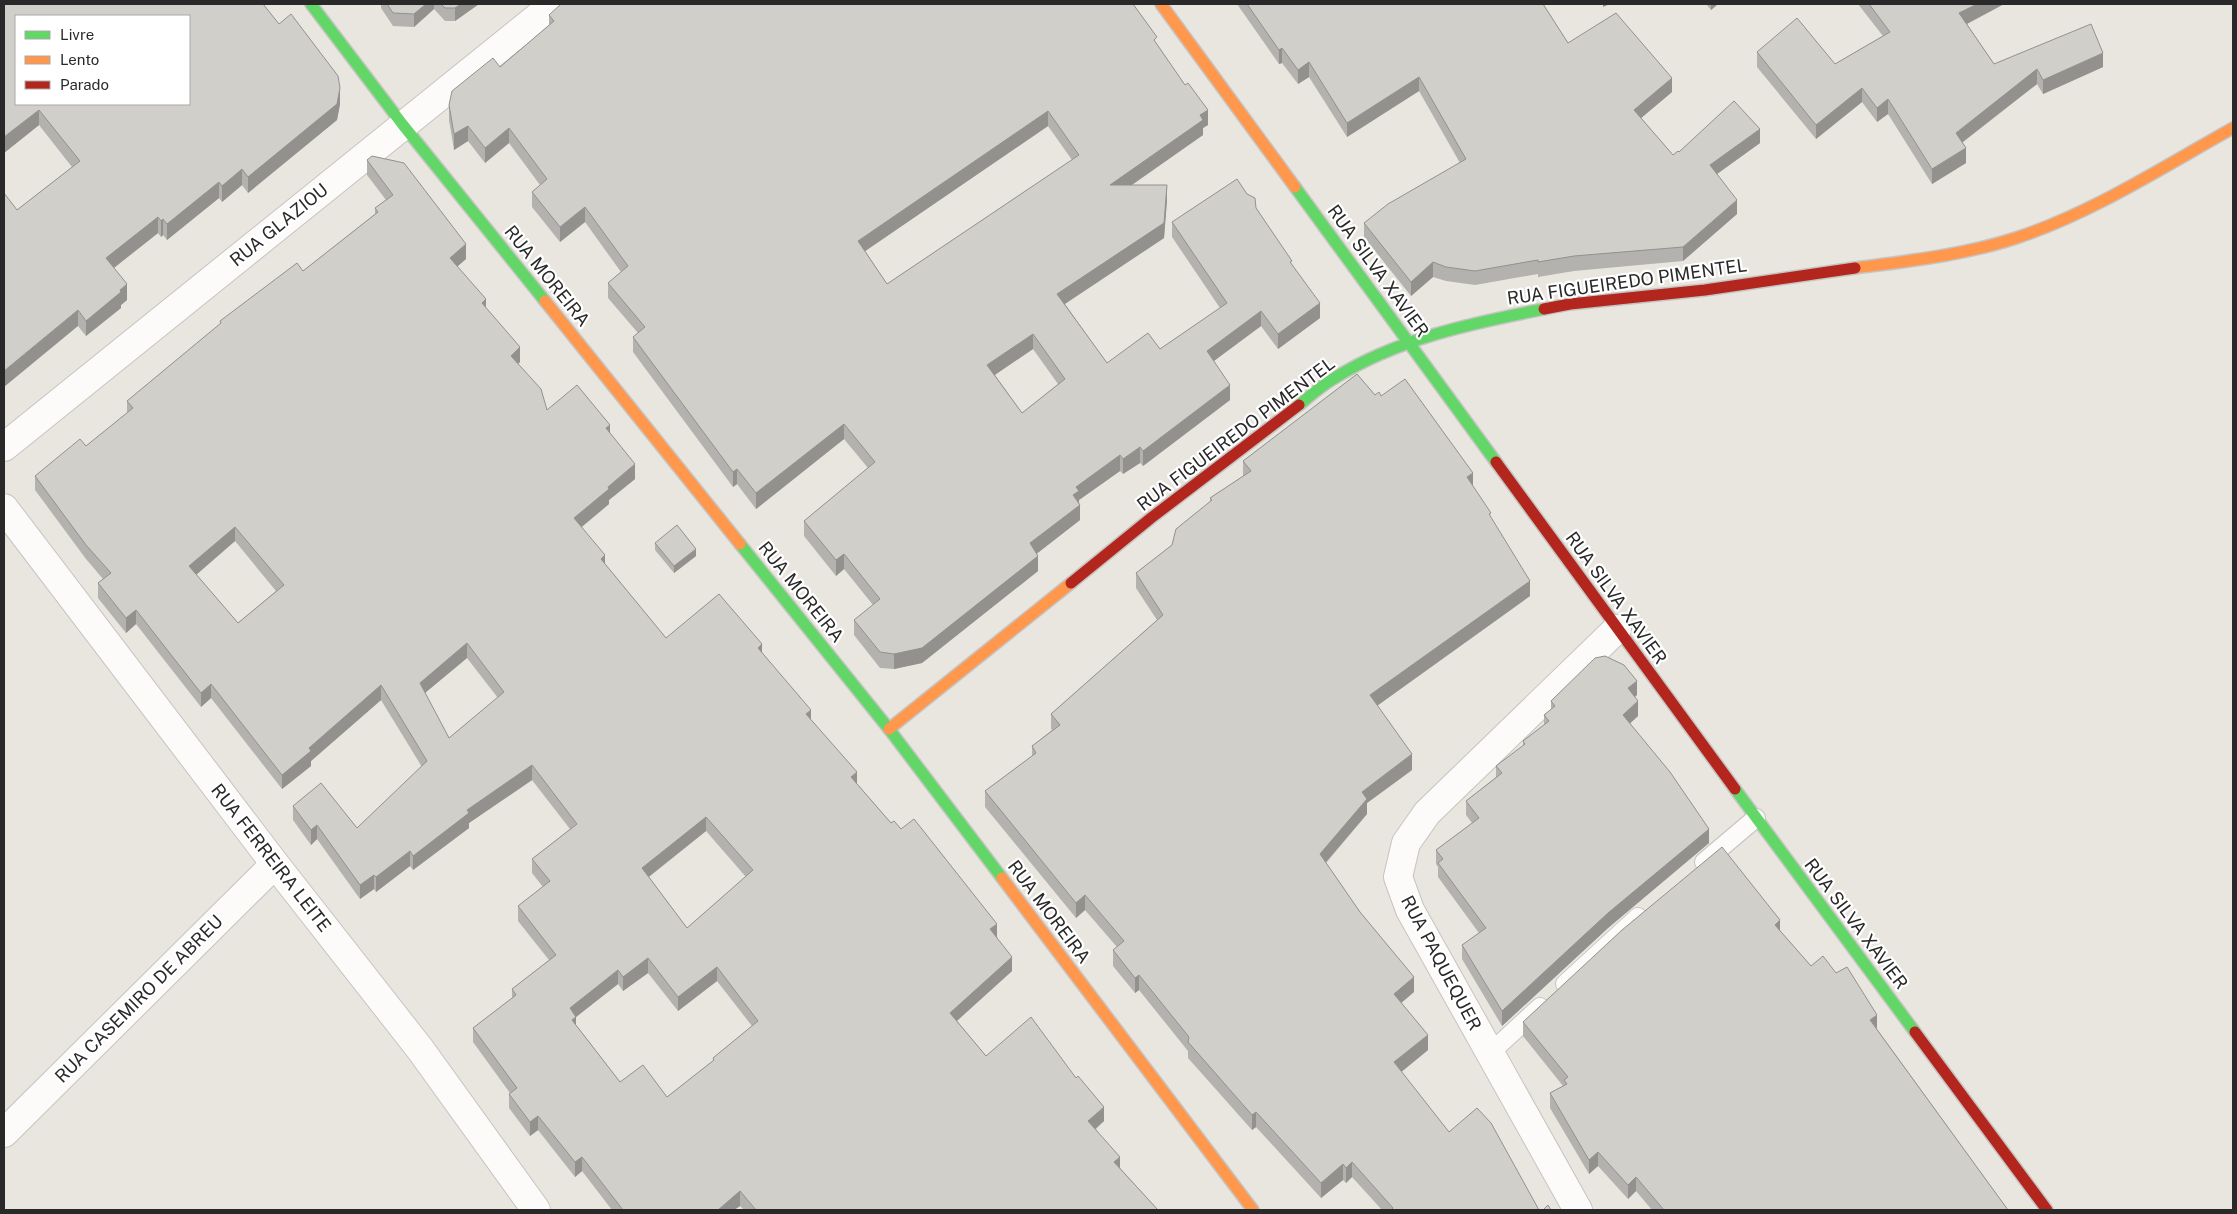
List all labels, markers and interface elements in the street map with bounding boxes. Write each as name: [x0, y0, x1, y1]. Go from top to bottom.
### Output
legend: [15, 15, 190, 105]
text: Livre: [60, 26, 94, 43]
text: Lento: [60, 51, 99, 68]
text: Parado: [60, 76, 109, 93]
street label: RUA GLAZIOU: [226, 179, 332, 270]
street label: RUA SILVA XAVIER: [1323, 201, 1433, 341]
street label: RUA MOREIRA: [500, 221, 595, 331]
street label: RUA FIGUEIREDO PIMENTEL: [1506, 254, 1748, 309]
street label: RUA FIGUEIREDO PIMENTEL: [1133, 352, 1339, 515]
street label: RUA SILVA XAVIER: [1561, 528, 1671, 668]
street label: RUA MOREIRA: [754, 537, 849, 647]
street label: RUA FERREIRA LEITE: [207, 780, 336, 936]
street label: RUA SILVA XAVIER: [1800, 854, 1912, 993]
street label: RUA MOREIRA: [1004, 856, 1095, 968]
street label: RUA PAQUEQUER: [1397, 892, 1486, 1034]
street label: RUA CASEMIRO DE ABREU: [50, 910, 227, 1087]

